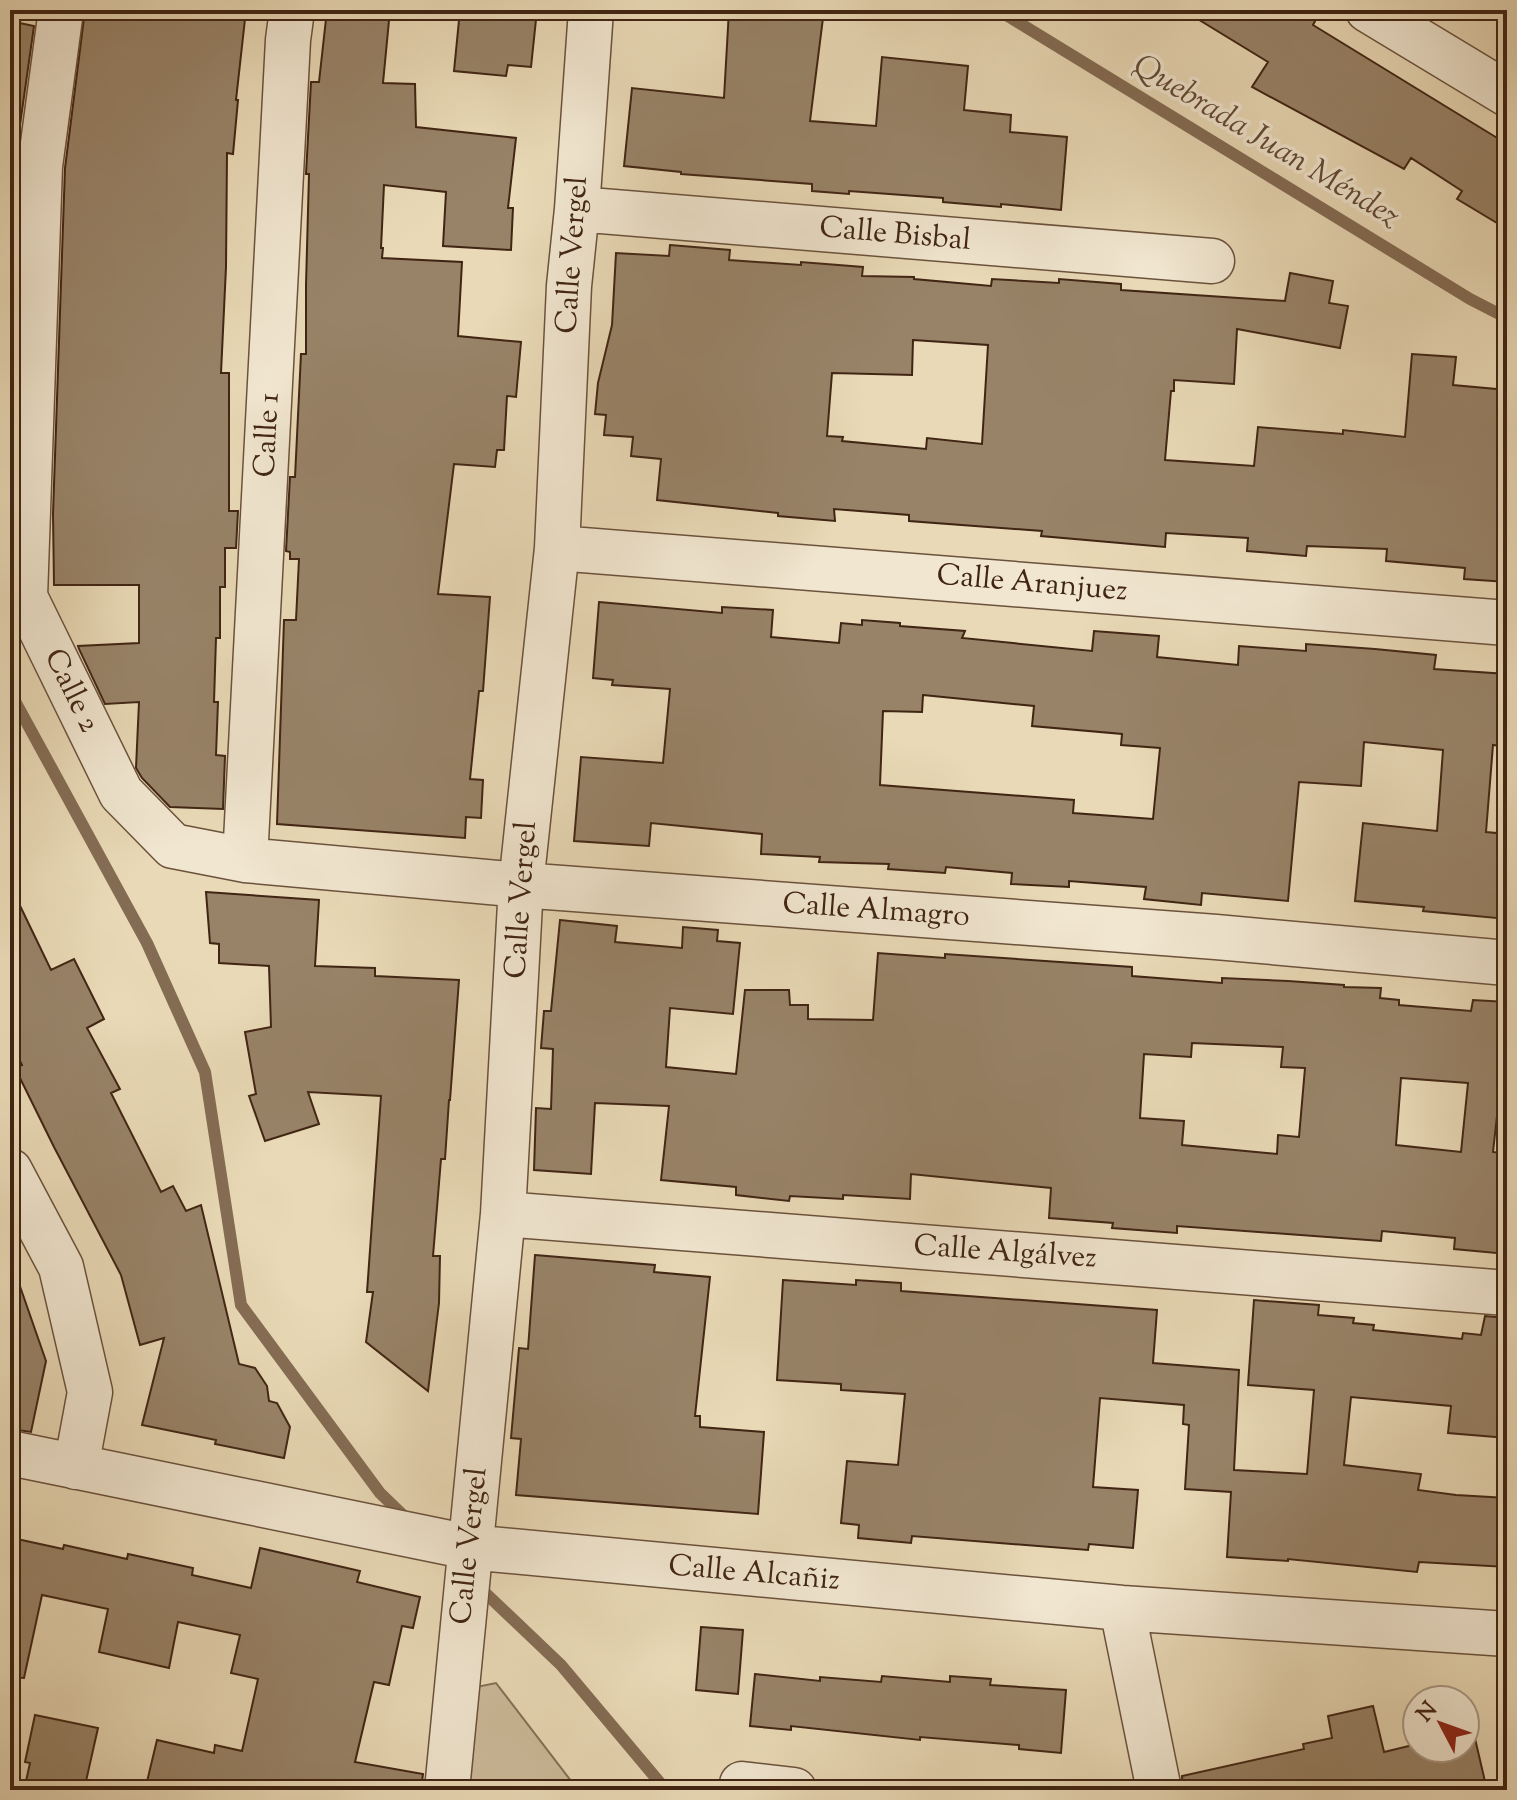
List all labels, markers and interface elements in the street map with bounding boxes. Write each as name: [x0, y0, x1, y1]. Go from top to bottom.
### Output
water label: Quebrada Juan Méndez: [1124, 44, 1408, 240]
street label: Calle Vergel: [546, 175, 600, 335]
street label: Calle Bisbal: [817, 207, 973, 263]
street label: Calle 1: [244, 392, 292, 478]
street label: Calle Aranjuez: [935, 554, 1129, 614]
street label: Calle 2: [32, 642, 110, 740]
street label: Calle Vergel: [495, 820, 549, 980]
street label: Calle Almagro: [781, 883, 971, 939]
street label: Calle Algálvez: [912, 1225, 1098, 1281]
street label: Calle Vergel: [440, 1465, 500, 1627]
street label: Calle Alcañiz: [667, 1545, 841, 1603]
north arrow: [1401, 1684, 1481, 1764]
text: N: [1410, 1695, 1446, 1730]

